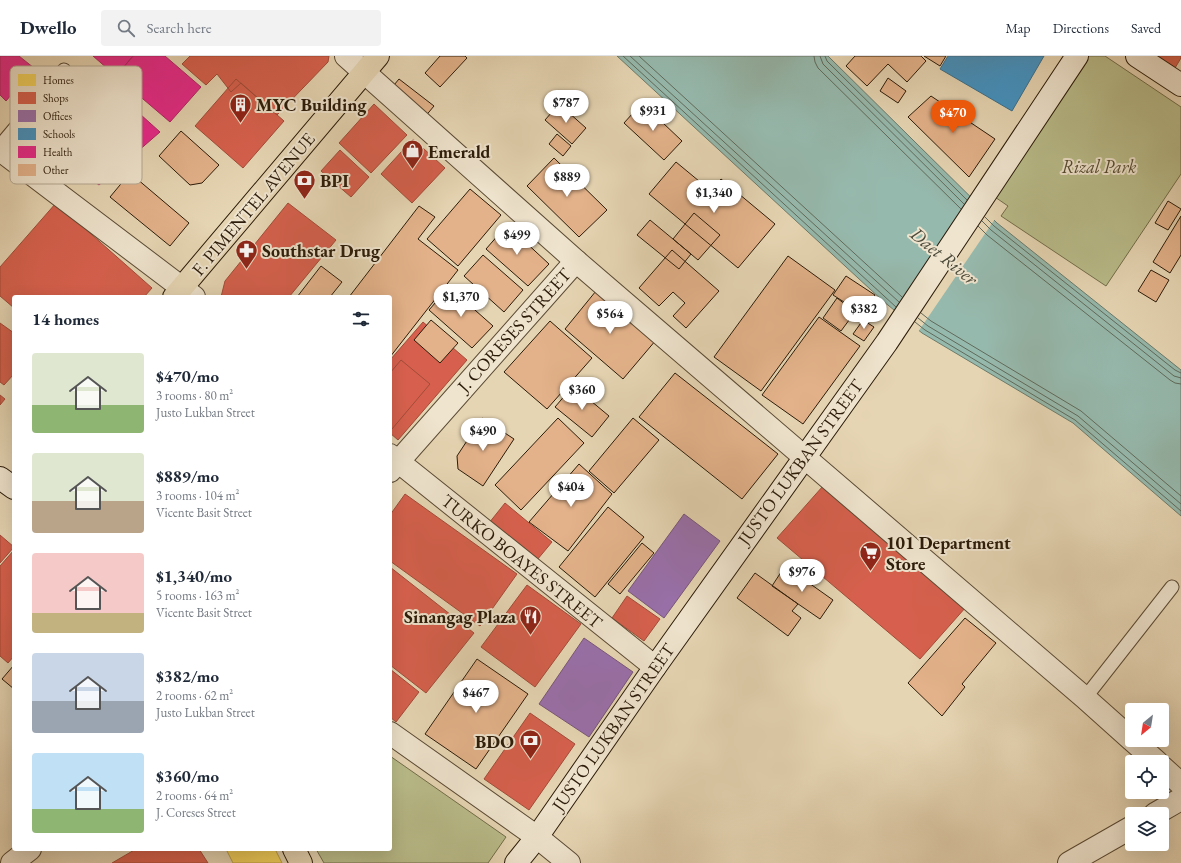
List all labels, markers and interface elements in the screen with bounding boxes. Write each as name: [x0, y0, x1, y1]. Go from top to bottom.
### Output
search box: [101, 10, 381, 46]
text: Dwello: [20, 15, 77, 40]
icon: search: [115, 17, 137, 39]
text: Search here: [147, 18, 212, 37]
text: Map: [1005, 19, 1031, 37]
text: Directions: [1053, 19, 1109, 37]
text: Saved: [1131, 19, 1161, 37]
legend: [10, 66, 142, 184]
text: Homes: [43, 73, 74, 87]
pin: $787: [542, 90, 590, 124]
text: Shops: [43, 91, 69, 105]
building icon: MYC Building: [227, 91, 253, 124]
place label: MYC Building: [256, 93, 368, 116]
text: $787: [553, 94, 579, 111]
pin: $931: [629, 98, 677, 132]
pin: $470: [929, 100, 977, 134]
text: $931: [640, 102, 666, 119]
text: $470: [940, 104, 966, 121]
text: Offices: [43, 109, 72, 123]
text: Schools: [43, 127, 76, 141]
street label: F. PIMENTEL AVENUE: [186, 128, 320, 280]
shop icon: Emerald: [400, 138, 426, 171]
place label: Emerald: [428, 140, 491, 163]
text: Health: [43, 145, 73, 159]
park label: Rizal Park: [1062, 155, 1136, 178]
text: Other: [43, 163, 69, 177]
pin: $889: [543, 164, 591, 198]
bank icon: BPI: [292, 167, 318, 200]
text: $889: [554, 168, 580, 185]
place label: BPI: [320, 169, 349, 192]
pin: $1,340: [681, 180, 747, 214]
text: $1,340: [696, 184, 732, 201]
water label: Daet River: [904, 221, 983, 291]
pin: $499: [493, 222, 541, 256]
text: $499: [504, 226, 530, 243]
pharmacy icon: Southstar Drug: [233, 237, 259, 270]
place label: Southstar Drug: [262, 239, 381, 262]
street label: J. CORESES STREET: [451, 262, 577, 398]
pin: $1,370: [428, 284, 494, 318]
text: $1,370: [443, 288, 479, 305]
pin: $382: [840, 296, 888, 330]
text: $382: [851, 300, 877, 317]
pin: $564: [586, 301, 634, 335]
text: $564: [597, 305, 623, 322]
text: 14 homes: [32, 308, 99, 330]
icon: filters: [350, 308, 372, 330]
text: $470/mo: [156, 365, 219, 387]
icon: home: [64, 369, 112, 417]
street label: JUSTO LUKBAN STREET: [731, 374, 868, 551]
pin: $360: [558, 377, 606, 411]
text: $360: [569, 381, 595, 398]
text: 3 rooms · 80 m²: [156, 387, 233, 404]
text: Justo Lukban Street: [156, 404, 255, 421]
pin: $490: [459, 418, 507, 452]
text: $490: [470, 422, 496, 439]
text: $889/mo: [156, 465, 219, 487]
icon: home: [64, 469, 112, 517]
pin: $404: [547, 474, 595, 508]
text: $404: [558, 478, 584, 495]
text: 3 rooms · 104 m²: [156, 487, 240, 504]
street label: TURKO BOAYES STREET: [437, 489, 608, 634]
text: Vicente Basit Street: [156, 504, 252, 521]
place label: 101 Department Store: [886, 531, 1011, 575]
supermarket icon: 101 Department Store: [858, 539, 884, 572]
pin: $976: [778, 559, 826, 593]
text: $976: [789, 563, 815, 580]
text: $1,340/mo: [156, 565, 232, 587]
icon: home: [64, 569, 112, 617]
text: 5 rooms · 163 m²: [156, 587, 240, 604]
restaurant icon: Sinangag Plaza: [518, 603, 544, 636]
text: Vicente Basit Street: [156, 604, 252, 621]
place label: Sinangag Plaza: [404, 605, 516, 628]
street label: JUSTO LUKBAN STREET: [545, 638, 680, 817]
text: $382/mo: [156, 665, 219, 687]
icon: home: [64, 669, 112, 717]
pin: $467: [452, 680, 500, 714]
text: $467: [463, 684, 489, 701]
text: 2 rooms · 62 m²: [156, 687, 233, 704]
north arrow: [1125, 703, 1169, 747]
map controls: [1125, 703, 1169, 851]
text: Justo Lukban Street: [156, 704, 255, 721]
bank icon: BDO: [517, 728, 543, 761]
place label: BDO: [475, 730, 514, 753]
button: locate: [1125, 755, 1169, 799]
text: $360/mo: [156, 765, 219, 787]
icon: home: [64, 769, 112, 817]
text: 2 rooms · 64 m²: [156, 787, 233, 804]
text: J. Coreses Street: [156, 804, 236, 821]
button: layers: [1125, 807, 1169, 851]

